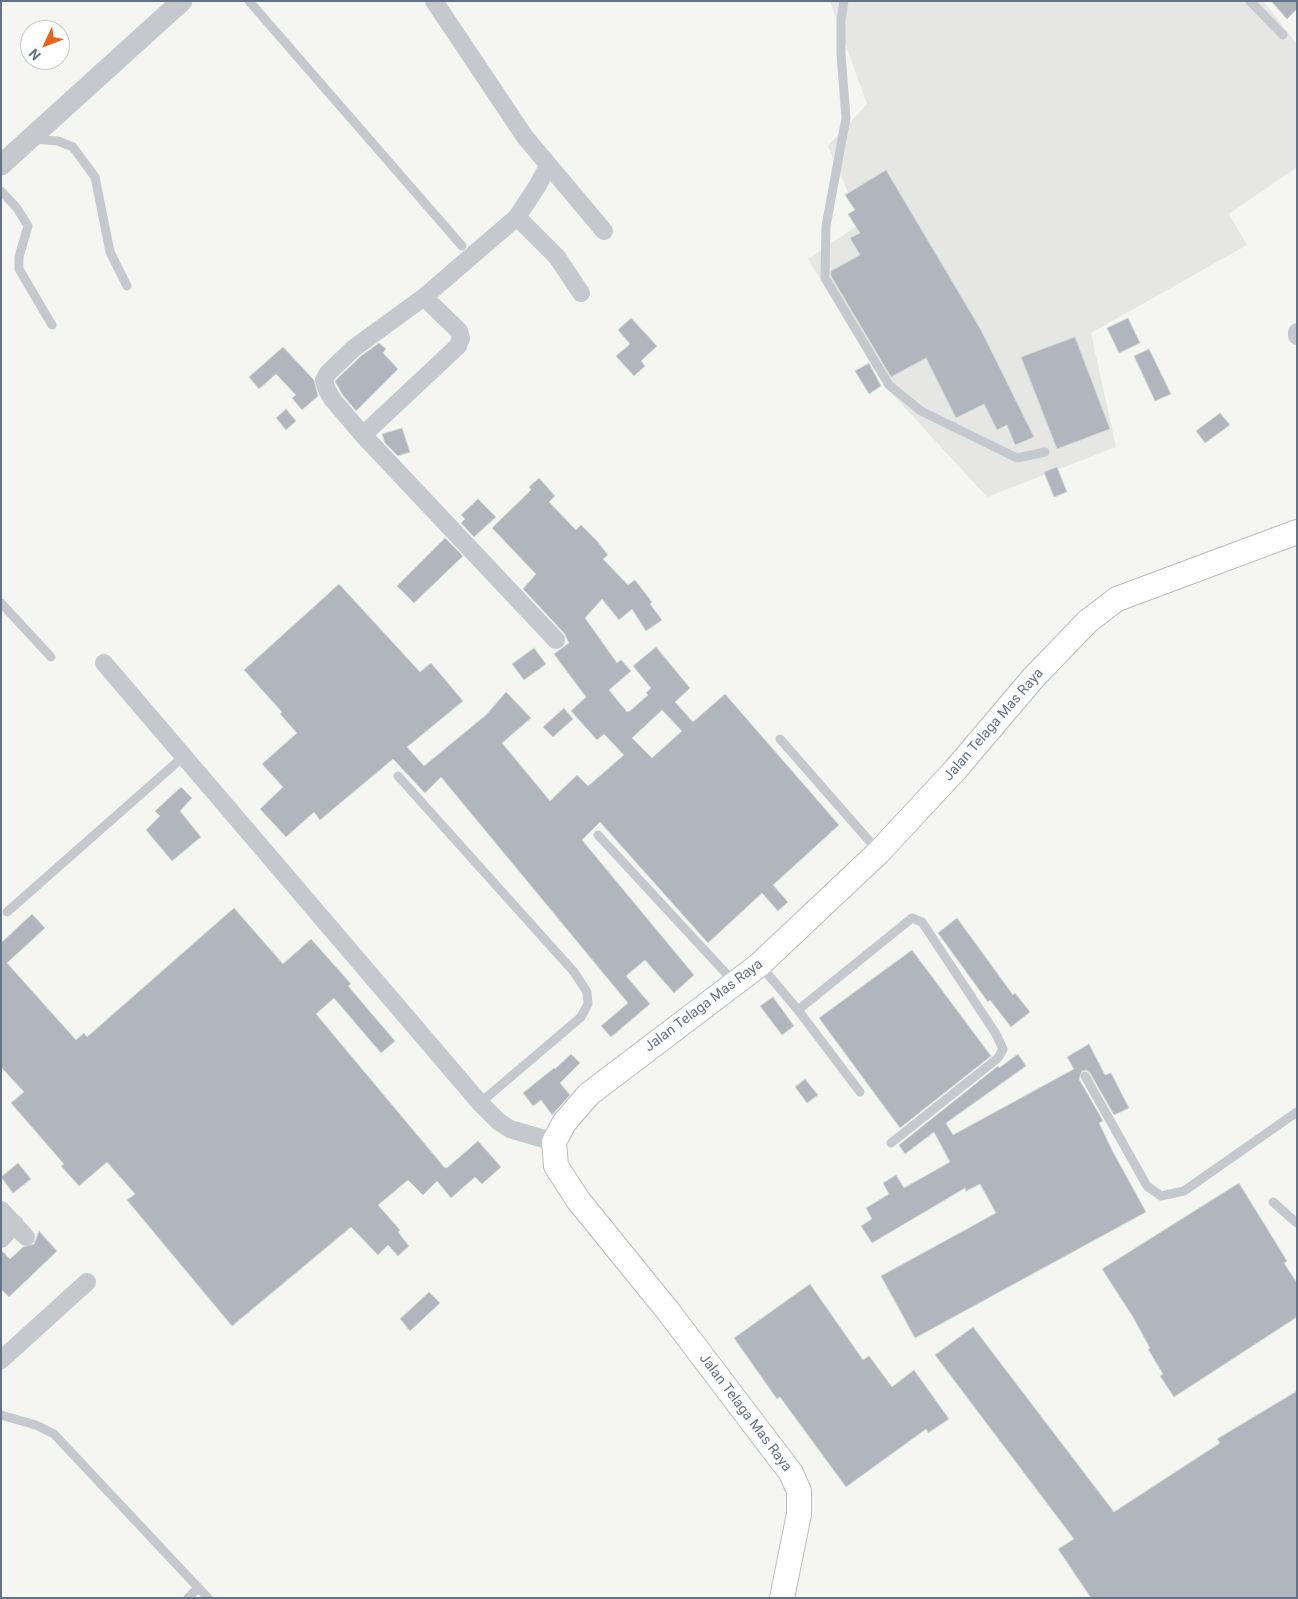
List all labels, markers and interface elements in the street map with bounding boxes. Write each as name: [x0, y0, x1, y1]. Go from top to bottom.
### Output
north arrow: [20, 20, 70, 70]
text: N: [26, 45, 44, 64]
street label: Jalan Telaga Mas Raya: [941, 665, 1047, 785]
street label: Jalan Telaga Mas Raya: [642, 956, 766, 1056]
street label: Jalan Telaga Mas Raya: [695, 1351, 795, 1475]

